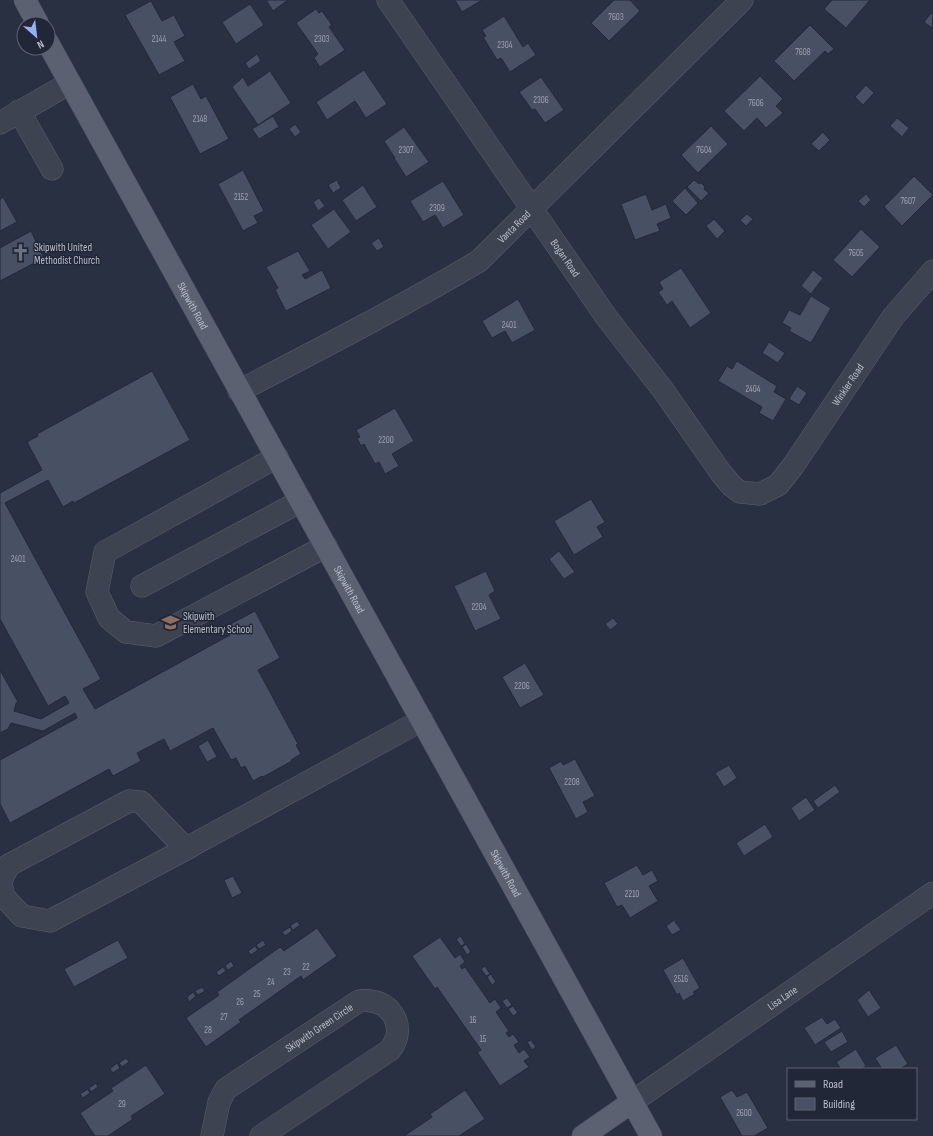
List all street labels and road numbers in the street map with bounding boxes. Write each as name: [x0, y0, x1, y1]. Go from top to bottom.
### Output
street label: Vanta Road: [495, 207, 533, 246]
street label: Bogan Road: [548, 236, 583, 279]
street label: Skipwith Road: [175, 280, 211, 332]
street label: Winkler Road: [829, 361, 867, 408]
street label: Skipwith Road: [331, 564, 368, 616]
street label: Skipwith Road: [488, 847, 524, 899]
street label: Lisa Lane: [765, 983, 800, 1013]
street label: Skipwith Green Circle: [283, 1000, 355, 1055]

